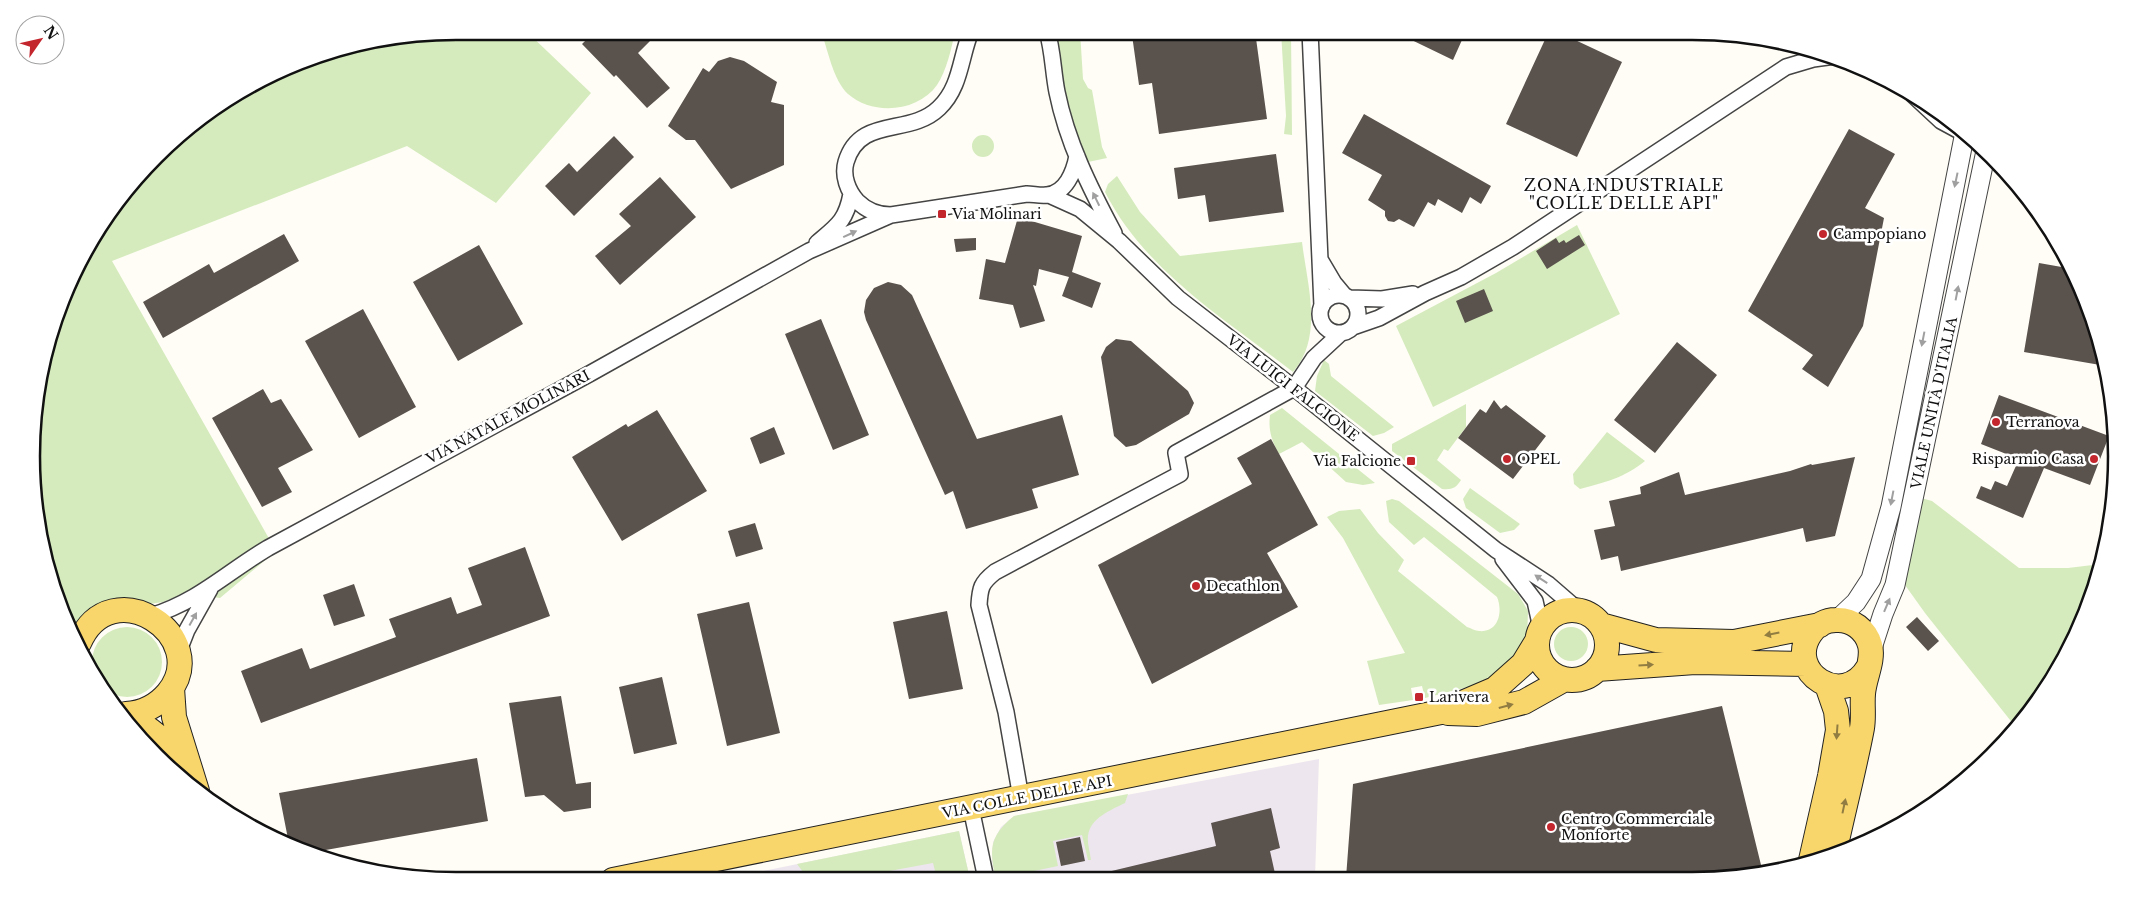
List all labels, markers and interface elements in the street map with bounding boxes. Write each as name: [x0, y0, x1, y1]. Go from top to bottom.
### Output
north arrow: [15, 15, 65, 65]
text: N: [40, 22, 62, 43]
one-way arrow: [1952, 172, 1960, 187]
district label: ZONA INDUSTRIALE "COLLE DELLE API": [1524, 175, 1724, 213]
one-way arrow: [1092, 192, 1100, 207]
place label: Via Molinari: [951, 205, 1042, 223]
marker: Via Molinari: [936, 208, 948, 220]
place label: Campopiano: [1833, 225, 1927, 243]
marker: Campopiano: [1817, 228, 1829, 240]
one-way arrow: [843, 229, 857, 237]
one-way arrow: [1954, 285, 1962, 301]
street label: VIALE UNITÀ D'ITALIA: [1907, 315, 1961, 492]
street label: VIA LUIGI FALCIONE: [1223, 330, 1363, 445]
one-way arrow: [1919, 331, 1927, 347]
street label: VIA NATALE MOLINARI: [422, 366, 593, 468]
place label: Terranova: [2006, 413, 2080, 431]
marker: Terranova: [1990, 416, 2002, 428]
place label: OPEL: [1517, 450, 1560, 468]
place label: Risparmio Casa: [1972, 450, 2084, 468]
place label: Via Falcione: [1312, 452, 1401, 470]
marker: OPEL: [1501, 453, 1513, 465]
marker: Risparmio Casa: [2088, 453, 2100, 465]
marker: Via Falcione: [1405, 455, 1417, 467]
one-way arrow: [1888, 491, 1896, 507]
one-way arrow: [1534, 574, 1547, 584]
place label: Decathlon: [1206, 577, 1280, 595]
marker: Decathlon: [1190, 580, 1202, 592]
one-way arrow: [1883, 598, 1891, 612]
one-way arrow: [188, 613, 197, 626]
one-way arrow: [1763, 631, 1779, 639]
one-way arrow: [1638, 661, 1654, 669]
place label: Larivera: [1429, 688, 1489, 706]
marker: Larivera: [1413, 691, 1425, 703]
one-way arrow: [1499, 702, 1514, 710]
one-way arrow: [1832, 724, 1840, 740]
street label: VIA COLLE DELLE API: [940, 772, 1114, 822]
one-way arrow: [1841, 798, 1849, 814]
place label: Centro Commerciale Monforte: [1561, 810, 1712, 844]
marker: Centro Commerciale Monforte: [1545, 821, 1557, 833]

